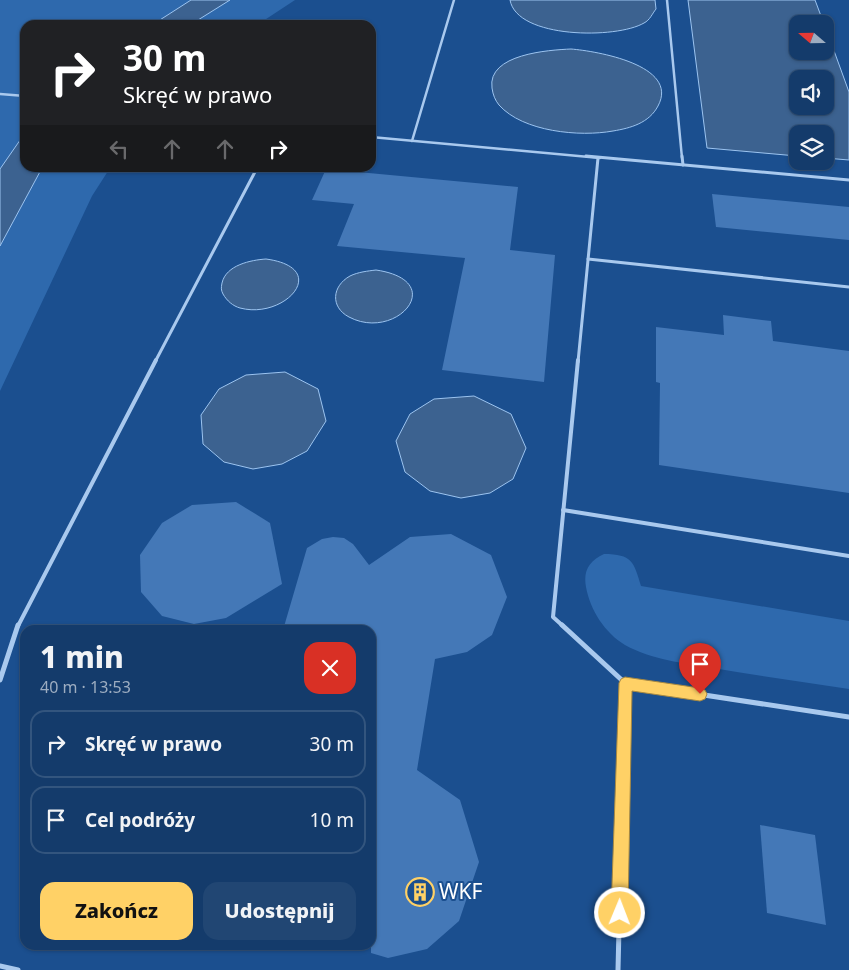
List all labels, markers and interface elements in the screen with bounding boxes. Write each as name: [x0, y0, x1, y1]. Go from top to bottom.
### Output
north arrow: [789, 15, 834, 60]
map controls: [789, 15, 834, 170]
text: 30 m: [123, 34, 206, 81]
icon: right: [40, 40, 105, 105]
button: sound: [789, 70, 834, 115]
text: Skręć w prawo: [123, 79, 272, 109]
button: layers: [789, 125, 834, 170]
icon: left: [105, 135, 133, 163]
icon: ahead: [158, 135, 186, 163]
icon: ahead: [211, 135, 239, 163]
icon: right: [264, 135, 292, 163]
text: 1 min: [40, 636, 124, 677]
button: close: [304, 642, 356, 694]
pin: [679, 643, 721, 694]
icon: arrive: [686, 650, 714, 678]
text: 40 m · 13:53: [40, 676, 131, 698]
icon: right: [42, 730, 70, 758]
text: Skręć w prawo: [85, 731, 222, 757]
text: 30 m: [310, 731, 354, 757]
icon: arrive: [42, 806, 70, 834]
text: Cel podróży: [85, 807, 195, 833]
text: 10 m: [310, 807, 354, 833]
building icon: WKF: [405, 877, 435, 907]
place label: WKF: [439, 877, 483, 905]
button: Zakończ: [40, 882, 193, 940]
button: Udostępnij: [203, 882, 356, 940]
position arrow: [593, 886, 645, 938]

